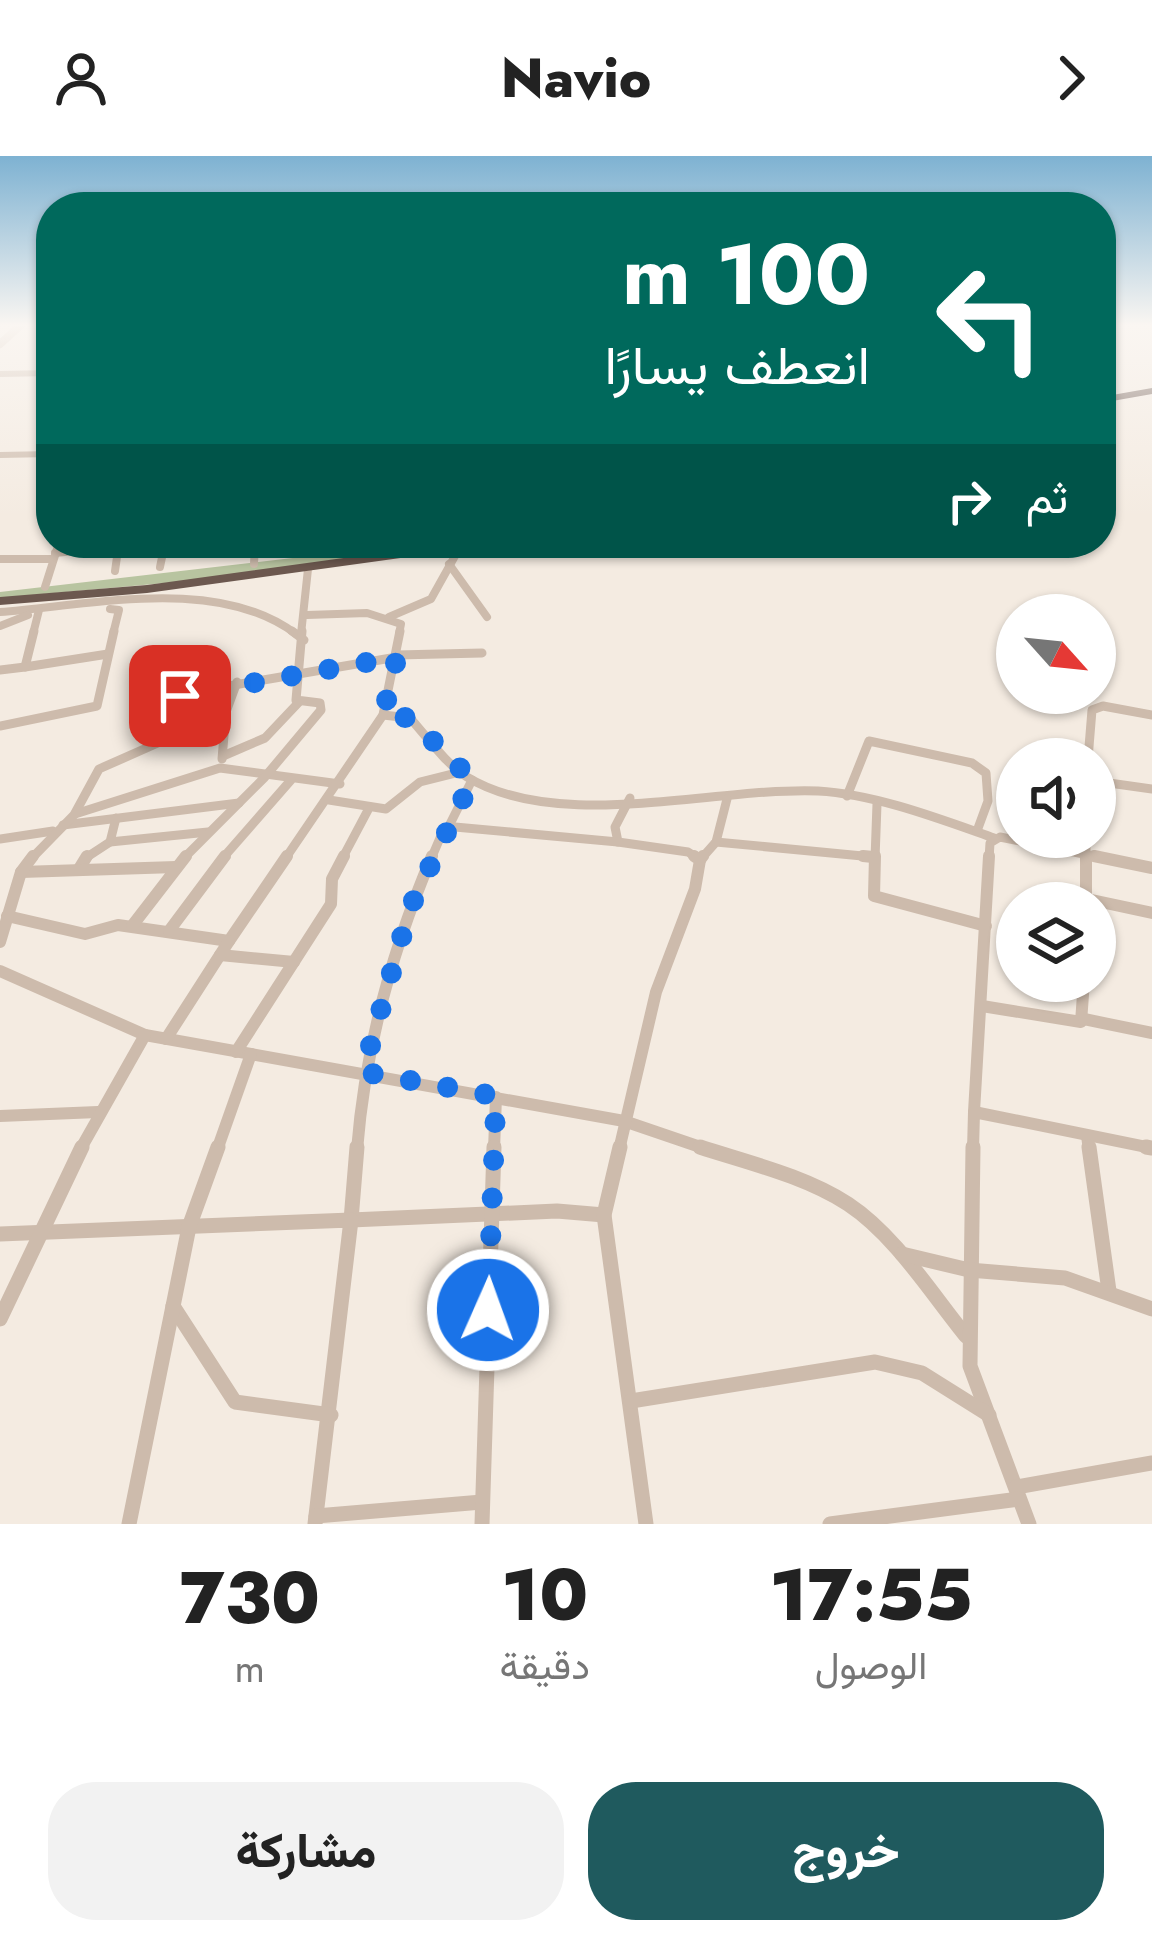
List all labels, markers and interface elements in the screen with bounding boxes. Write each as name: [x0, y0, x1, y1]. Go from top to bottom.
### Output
text: Navio: [501, 39, 651, 117]
icon: person: [48, 45, 114, 111]
icon: forward: [1038, 45, 1104, 111]
text: 100 m: [622, 214, 870, 336]
icon: left: [912, 240, 1068, 396]
text: انعطف يسارًا: [604, 326, 870, 404]
text: ثم: [1026, 465, 1068, 530]
icon: right: [936, 468, 1002, 534]
north arrow: [996, 594, 1116, 714]
map controls: [996, 594, 1116, 1002]
pin: [129, 645, 231, 747]
icon: arrive: [147, 663, 213, 729]
button: sound: [996, 738, 1116, 858]
button: layers: [996, 882, 1116, 1002]
position arrow: [425, 1247, 551, 1373]
text: 10: [501, 1543, 588, 1647]
text: 17:55: [769, 1543, 972, 1647]
text: 730: [180, 1546, 320, 1650]
text: دقيقة: [500, 1637, 590, 1694]
text: الوصول: [815, 1637, 927, 1694]
text: m: [235, 1640, 265, 1697]
button: مشاركة: [48, 1782, 564, 1920]
button: خروج: [588, 1782, 1104, 1920]

